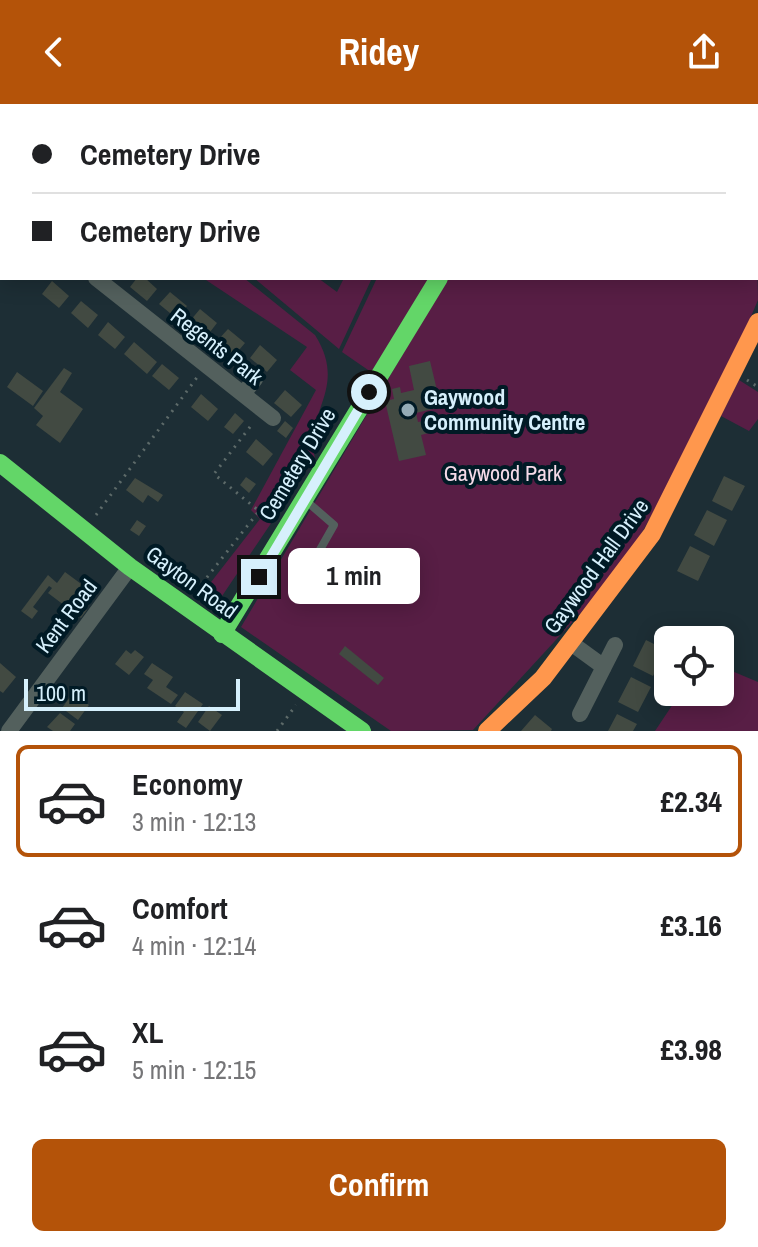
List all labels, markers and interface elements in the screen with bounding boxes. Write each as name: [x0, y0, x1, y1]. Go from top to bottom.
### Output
text: Ridey: [339, 28, 419, 76]
icon: back: [32, 30, 76, 74]
icon: share: [682, 30, 726, 74]
text: Cemetery Drive: [80, 134, 260, 174]
text: Cemetery Drive: [80, 211, 260, 251]
street label: Regents Park: [165, 301, 270, 392]
route start: [351, 374, 387, 410]
place label: Gaywood Community Centre: [424, 382, 585, 437]
marker: Gaywood Community Centre: [399, 401, 417, 419]
street label: Cemetery Drive: [252, 402, 342, 526]
park label: Gaywood Park: [444, 458, 563, 488]
street label: Gaywood Hall Drive: [537, 492, 655, 640]
street label: Gayton Road: [140, 539, 244, 625]
callout: 1 min: [287, 549, 419, 605]
text: 1 min: [326, 558, 382, 593]
route end: [241, 559, 277, 595]
street label: Kent Road: [28, 573, 104, 659]
map controls: [654, 626, 734, 706]
button: locate: [654, 626, 734, 706]
scale bar: [24, 675, 240, 711]
text: 100 m: [36, 678, 86, 708]
text: Economy: [132, 764, 243, 804]
icon: car: [36, 765, 108, 837]
text: £2.34: [660, 781, 722, 821]
text: 3 min · 12:13: [132, 804, 256, 839]
text: Comfort: [132, 888, 228, 928]
icon: car: [36, 889, 108, 961]
text: £3.16: [660, 905, 722, 945]
text: 4 min · 12:14: [132, 928, 256, 963]
text: XL: [132, 1012, 163, 1052]
icon: car: [36, 1013, 108, 1085]
text: £3.98: [660, 1029, 722, 1069]
text: 5 min · 12:15: [132, 1052, 256, 1087]
button: Confirm: [32, 1139, 726, 1231]

